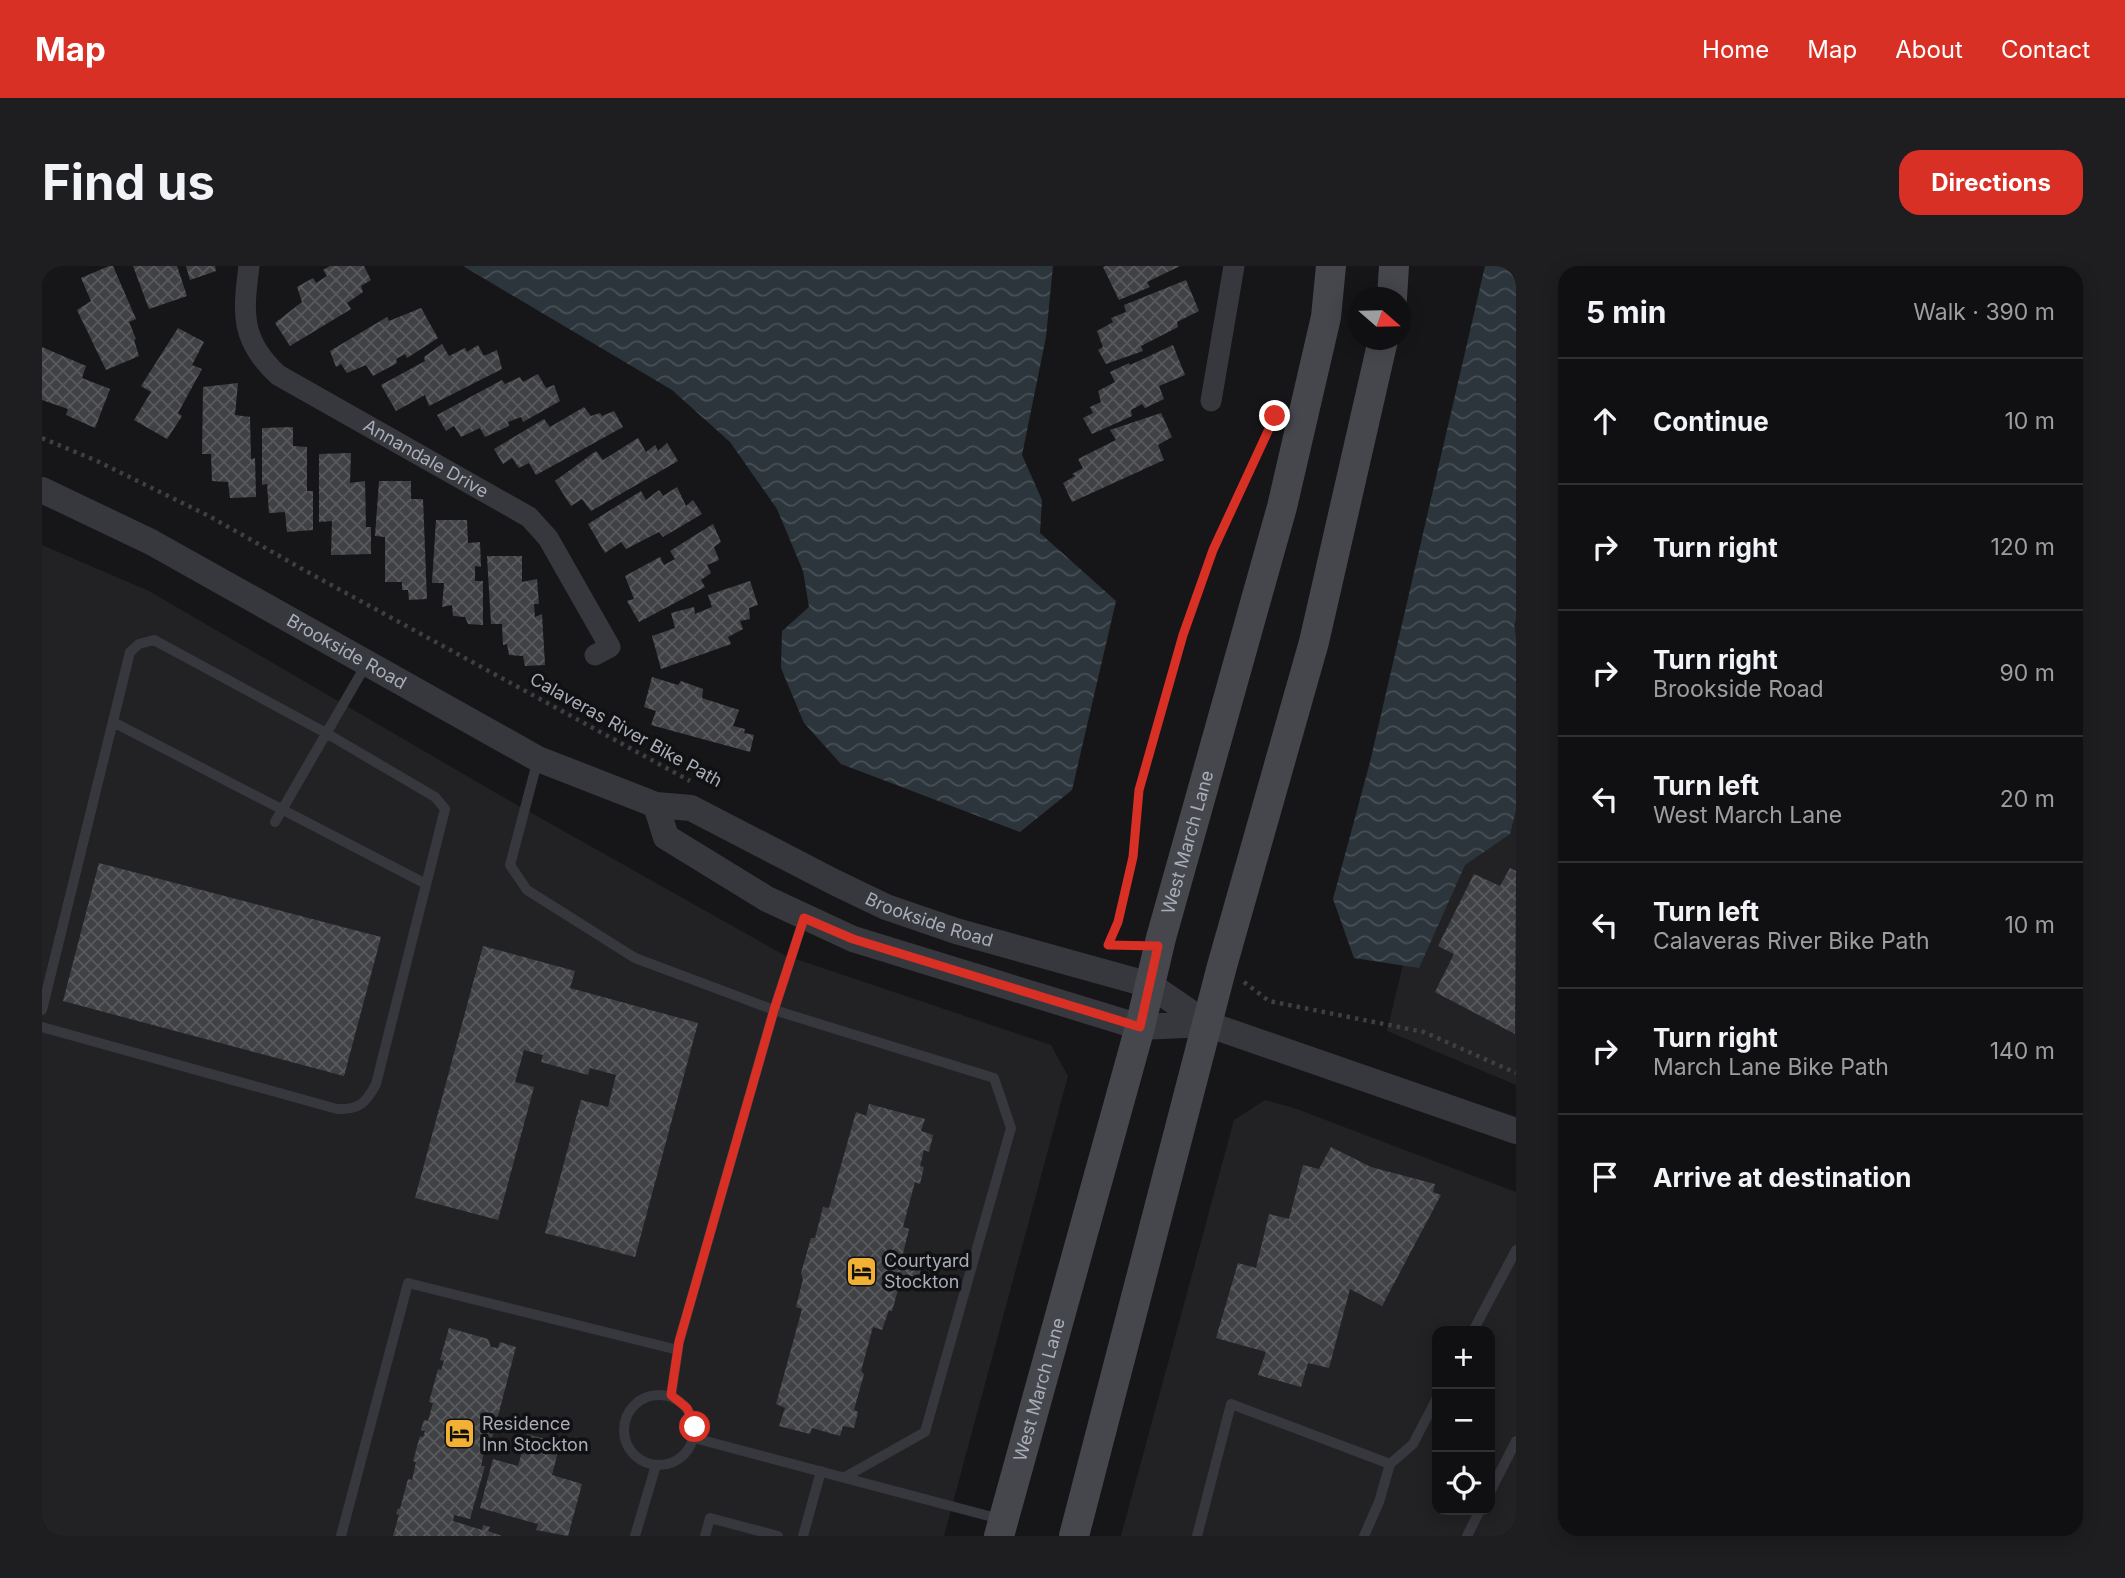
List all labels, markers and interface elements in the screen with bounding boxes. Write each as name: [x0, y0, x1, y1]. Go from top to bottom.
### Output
text: Map: [35, 29, 106, 69]
text: Home: [1702, 35, 1769, 64]
text: Map: [1807, 35, 1857, 64]
text: About: [1895, 35, 1963, 64]
text: Contact: [2001, 35, 2090, 64]
button: Directions: [1899, 150, 2083, 215]
text: Find us: [42, 153, 215, 212]
north arrow: [1348, 287, 1411, 350]
text: 5 min: [1586, 294, 1666, 330]
text: Walk · 390 m: [1913, 298, 2055, 326]
route end: [1259, 400, 1290, 431]
icon: ahead: [1586, 402, 1624, 440]
text: Continue: [1653, 406, 1769, 437]
text: 10 m: [2005, 407, 2055, 435]
street label: Annandale Drive: [360, 415, 492, 502]
icon: right: [1586, 528, 1624, 566]
text: Turn right: [1653, 532, 1778, 563]
text: 120 m: [1990, 533, 2055, 561]
street label: Brookside Road: [283, 609, 410, 693]
text: Turn right: [1653, 644, 1778, 675]
icon: right: [1586, 654, 1624, 692]
text: 90 m: [2000, 659, 2055, 687]
street label: Calaveras River Bike Path: [526, 668, 726, 791]
text: Brookside Road: [1653, 675, 1824, 703]
street label: West March Lane: [1157, 768, 1218, 916]
text: Turn left: [1653, 770, 1759, 801]
icon: left: [1586, 780, 1624, 818]
text: 20 m: [2000, 785, 2055, 813]
text: West March Lane: [1653, 801, 1842, 829]
street label: Brookside Road: [862, 888, 995, 951]
text: Turn left: [1653, 896, 1759, 927]
icon: left: [1586, 906, 1624, 944]
text: 10 m: [2005, 911, 2055, 939]
text: Calaveras River Bike Path: [1653, 927, 1930, 955]
text: Turn right: [1653, 1022, 1778, 1053]
icon: right: [1586, 1032, 1624, 1070]
text: 140 m: [1990, 1037, 2055, 1065]
text: March Lane Bike Path: [1653, 1053, 1889, 1081]
icon: arrive: [1586, 1158, 1624, 1196]
text: Arrive at destination: [1653, 1162, 1912, 1193]
place label: Courtyard Stockton: [884, 1250, 970, 1292]
hotel icon: Courtyard Stockton: [844, 1254, 878, 1288]
street label: West March Lane: [1009, 1315, 1069, 1464]
map controls: [1432, 1326, 1495, 1515]
button: +: [1432, 1326, 1495, 1389]
button: −: [1432, 1389, 1495, 1452]
route start: [679, 1411, 710, 1442]
place label: Residence Inn Stockton: [482, 1413, 589, 1455]
hotel icon: Residence Inn Stockton: [442, 1417, 476, 1451]
button: locate: [1432, 1452, 1495, 1515]

